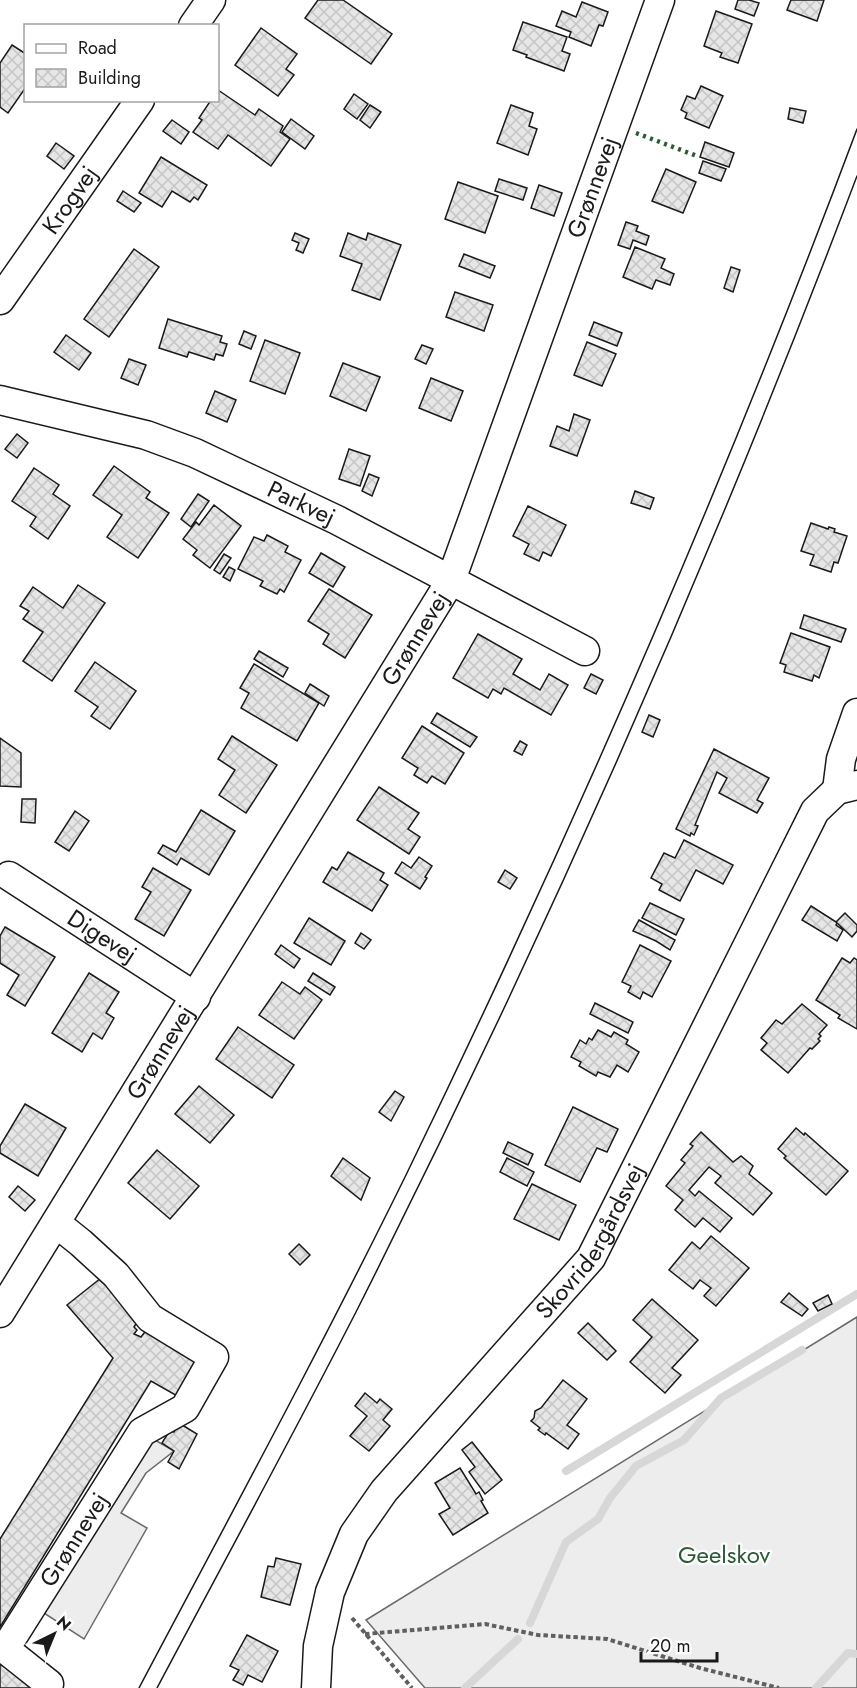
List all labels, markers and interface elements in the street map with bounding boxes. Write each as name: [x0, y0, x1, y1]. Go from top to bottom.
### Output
legend: [24, 24, 219, 102]
text: Road: [78, 35, 117, 61]
text: Building: [78, 65, 141, 91]
street label: Grønnevej: [558, 132, 626, 243]
street label: Krogvej: [33, 158, 106, 241]
street label: Parkvej: [262, 472, 342, 534]
street label: Grønnevej: [372, 584, 457, 692]
street label: Digevej: [61, 900, 144, 971]
street label: Grønnevej: [117, 998, 203, 1106]
street label: Skovridergårdsvej: [527, 1157, 653, 1326]
street label: Grønnevej: [31, 1485, 117, 1593]
park label: Geelskov: [678, 1537, 770, 1572]
north arrow: [24, 1604, 84, 1664]
text: N: [51, 1611, 76, 1636]
scale bar: [641, 1625, 718, 1663]
text: 20 m: [650, 1633, 690, 1659]

